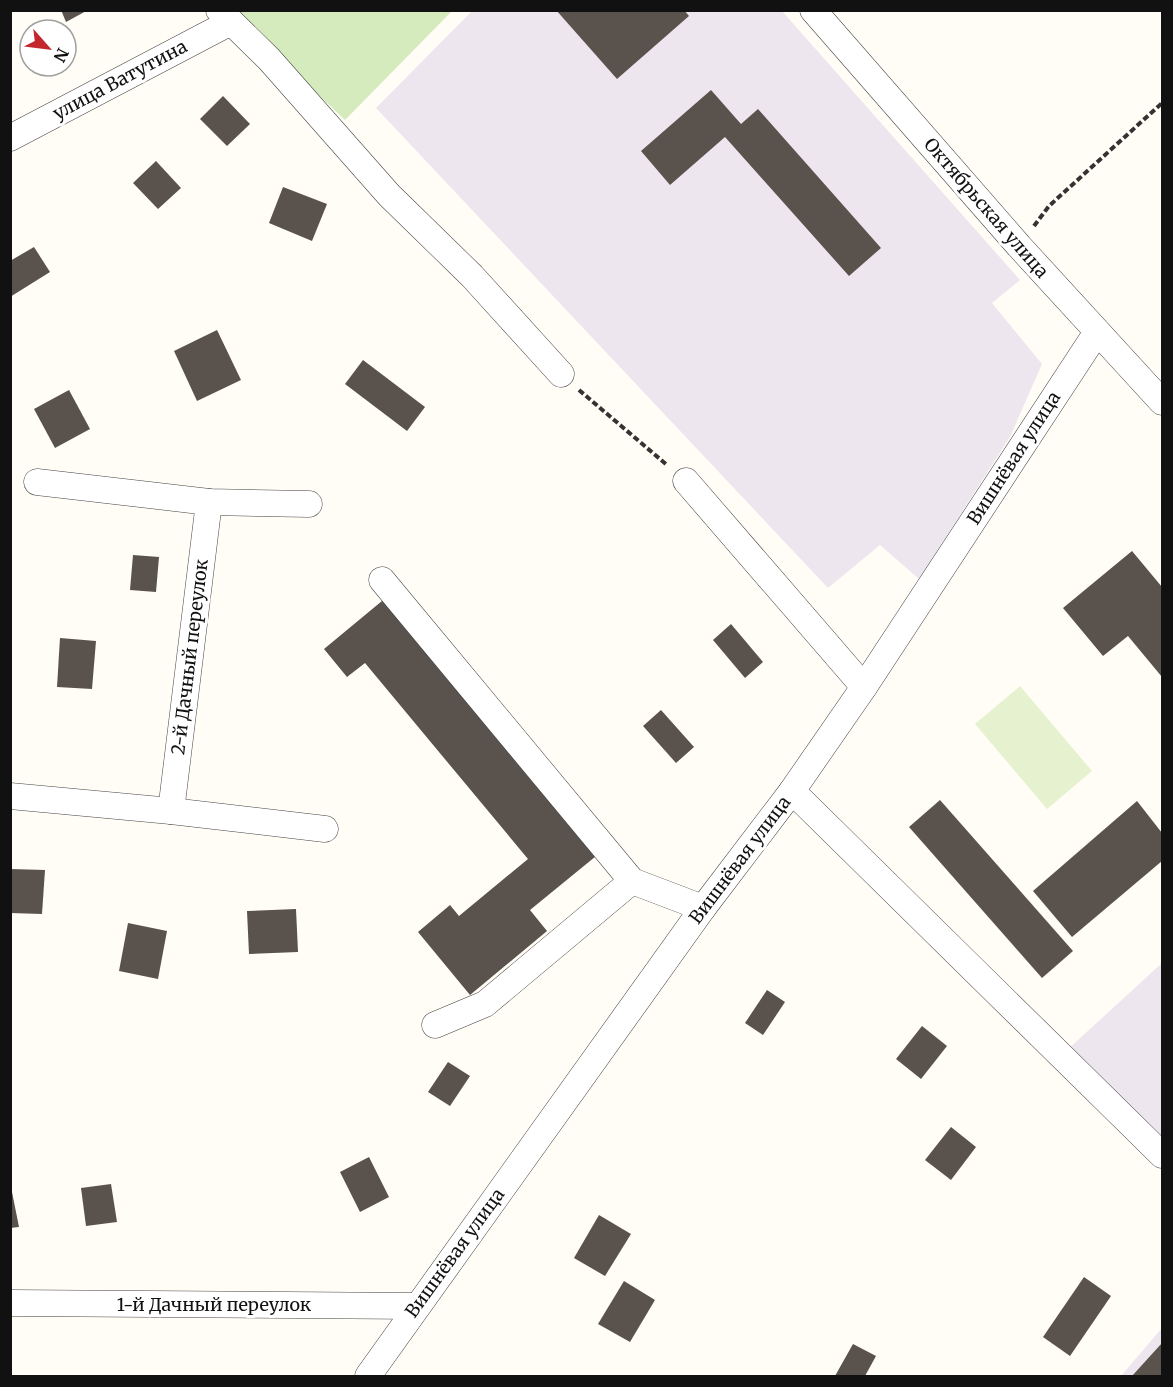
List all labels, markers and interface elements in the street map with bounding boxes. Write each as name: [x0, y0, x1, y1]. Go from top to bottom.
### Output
north arrow: [18, 18, 78, 78]
street label: улица Ватутина: [49, 34, 191, 125]
text: N: [49, 45, 73, 66]
street label: Октябрьская улица: [919, 133, 1054, 283]
street label: Вишнёвая улица: [962, 386, 1065, 529]
street label: 2-й Дачный переулок: [166, 557, 213, 756]
street label: Вишнёвая улица: [684, 791, 795, 928]
street label: Вишнёвая улица: [400, 1183, 509, 1322]
street label: 1-й Дачный переулок: [117, 1293, 312, 1316]

